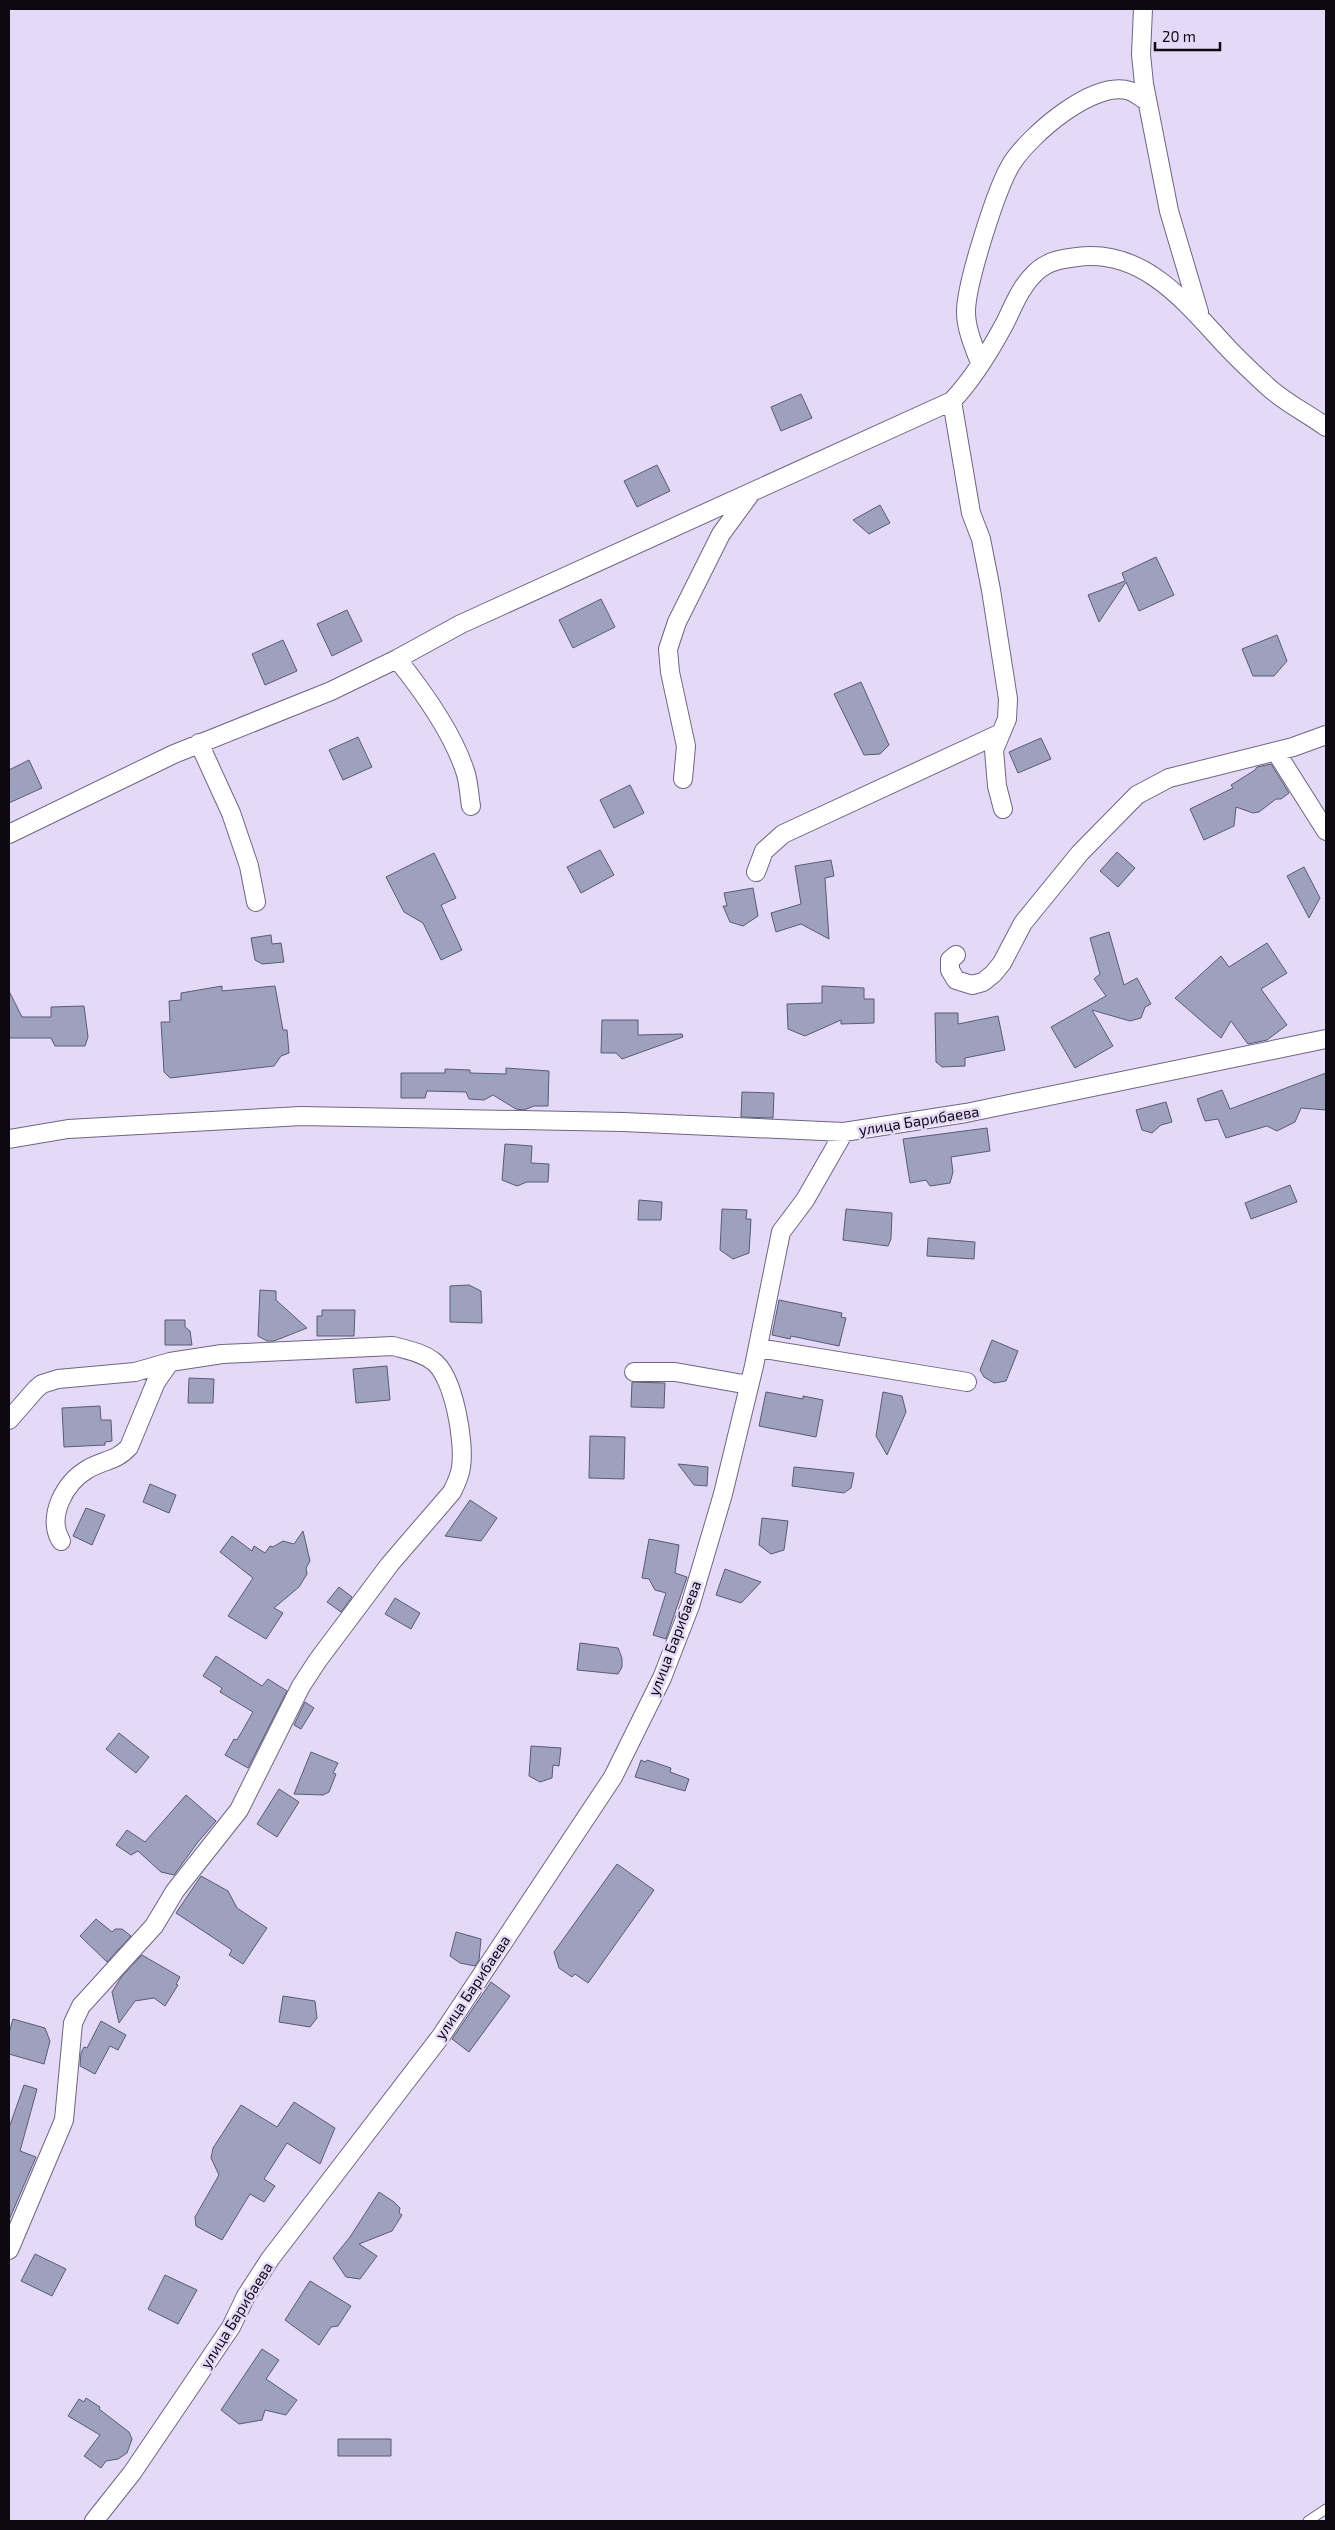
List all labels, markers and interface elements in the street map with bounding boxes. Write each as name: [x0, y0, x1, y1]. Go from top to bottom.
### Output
scale bar: [1155, 20, 1220, 52]
text: 20 m: [1162, 27, 1196, 45]
street label: улица Барибаева: [858, 1102, 981, 1139]
street label: улица Барибаева: [644, 1578, 705, 1698]
street label: улица Барибаева: [431, 1932, 514, 2043]
street label: улица Барибаева: [196, 2259, 277, 2372]

